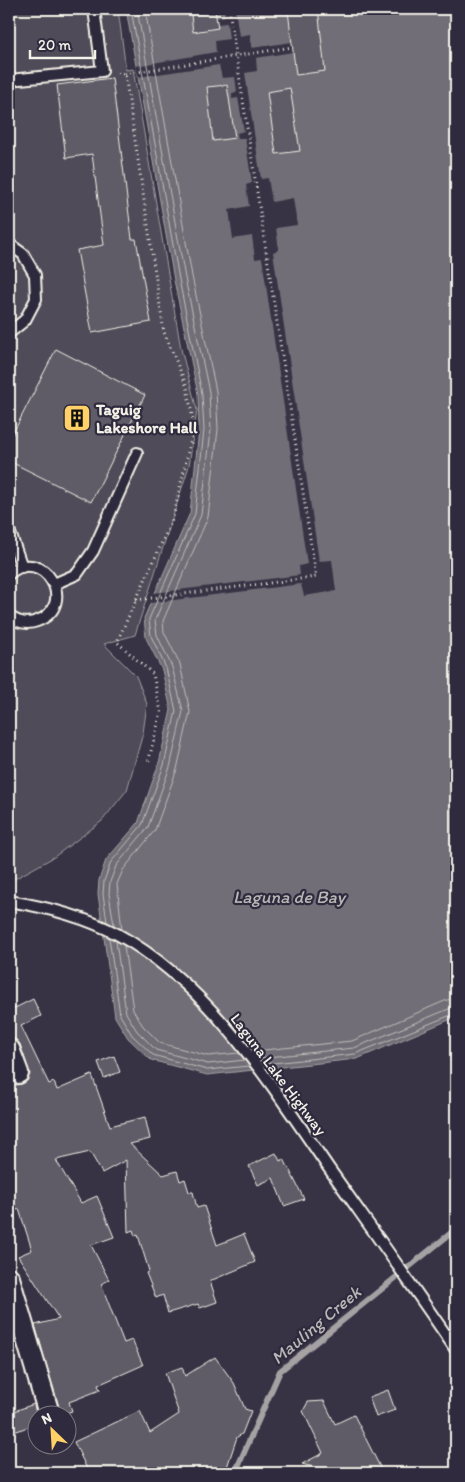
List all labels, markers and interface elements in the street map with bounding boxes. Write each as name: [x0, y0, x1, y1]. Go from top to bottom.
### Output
scale bar: [30, 28, 95, 60]
text: 20 m: [38, 36, 72, 54]
place label: Taguig Lakeshore Hall: [95, 400, 198, 437]
building icon: Taguig Lakeshore Hall: [62, 403, 92, 433]
water label: Laguna de Bay: [233, 886, 347, 908]
street label: Laguna Lake Highway: [227, 1010, 331, 1139]
water label: Mauling Creek: [266, 1280, 367, 1369]
north arrow: [28, 1404, 78, 1454]
text: N: [39, 1409, 55, 1428]

